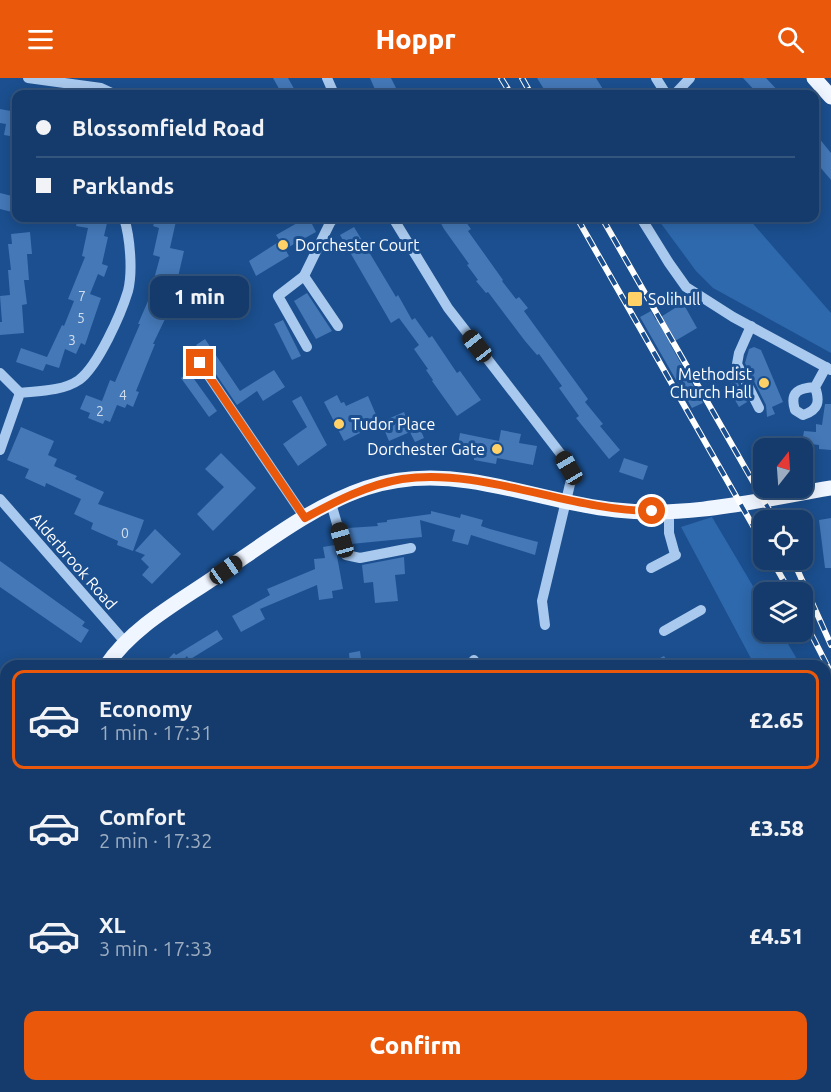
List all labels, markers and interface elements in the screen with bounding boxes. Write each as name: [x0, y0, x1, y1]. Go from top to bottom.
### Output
icon: menu: [24, 23, 57, 56]
icon: search: [774, 23, 807, 56]
text: Hoppr: [375, 24, 456, 54]
text: Blossomfield Road: [72, 115, 265, 140]
text: Parklands: [72, 173, 174, 198]
place label: Dorchester Court: [295, 236, 420, 254]
marker: Dorchester Court: [276, 238, 290, 252]
callout: 1 min: [150, 276, 250, 318]
text: 1 min: [174, 285, 225, 308]
house number: 7: [78, 288, 86, 304]
marker: Solihull: [626, 290, 644, 308]
place label: Solihull: [648, 290, 700, 308]
house number: 5: [77, 310, 85, 326]
car: [459, 326, 495, 366]
house number: 3: [68, 332, 76, 348]
route end: [186, 349, 213, 376]
place label: Methodist Church Hall: [670, 365, 753, 401]
marker: Methodist Church Hall: [757, 376, 771, 390]
house number: 4: [119, 387, 127, 403]
house number: 2: [96, 403, 104, 419]
place label: Tudor Place: [351, 415, 435, 433]
marker: Tudor Place: [332, 417, 346, 431]
north arrow: [753, 438, 813, 498]
map controls: [753, 438, 813, 642]
place label: Dorchester Gate: [367, 440, 485, 458]
marker: Dorchester Gate: [490, 442, 504, 456]
car: [552, 448, 586, 488]
route start: [638, 497, 665, 524]
street label: Alderbrook Road: [27, 509, 121, 613]
button: locate: [753, 510, 813, 570]
car: [328, 520, 356, 560]
house number: 0: [121, 525, 129, 541]
car: [206, 552, 246, 588]
button: layers: [753, 582, 813, 642]
icon: car: [27, 693, 81, 747]
text: Economy: [99, 696, 192, 721]
text: £2.65: [749, 707, 804, 732]
text: 1 min · 17:31: [99, 721, 213, 744]
icon: car: [27, 801, 81, 855]
text: Comfort: [99, 804, 186, 829]
text: £3.58: [749, 815, 804, 840]
text: 2 min · 17:32: [99, 829, 213, 852]
icon: car: [27, 909, 81, 963]
text: XL: [99, 912, 126, 937]
text: £4.51: [749, 923, 804, 948]
text: 3 min · 17:33: [99, 937, 213, 960]
button: Confirm: [24, 1011, 807, 1080]

